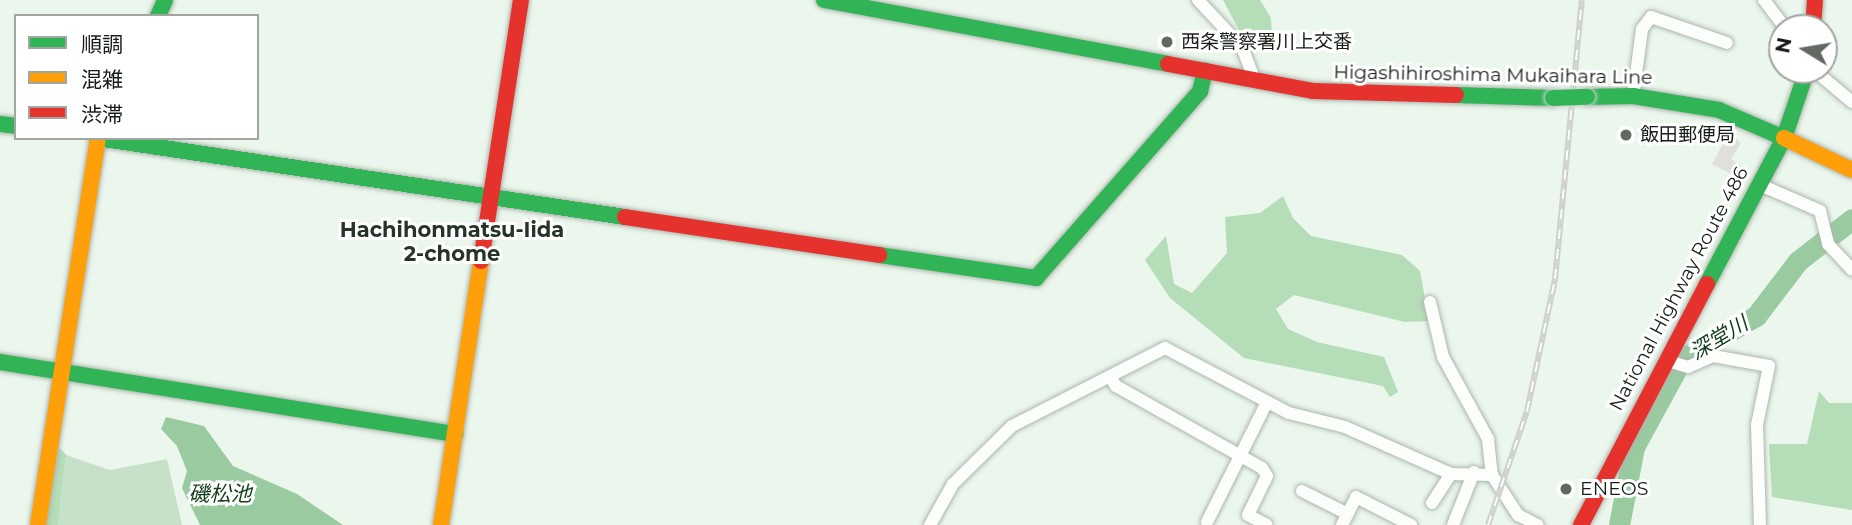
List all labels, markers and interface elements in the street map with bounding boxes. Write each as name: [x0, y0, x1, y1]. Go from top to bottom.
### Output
legend: [14, 14, 259, 140]
north arrow: [1768, 14, 1838, 84]
place label: 西条警察署川上交番: [1181, 31, 1352, 53]
text: 順調: [81, 32, 123, 57]
marker: 西条警察署川上交番: [1159, 34, 1175, 50]
text: N: [1771, 36, 1797, 55]
street label: Higashihiroshima Mukaihara Line: [1333, 61, 1653, 89]
text: 混雑: [81, 67, 123, 92]
text: 渋滞: [81, 102, 123, 127]
place label: 飯田郵便局: [1640, 124, 1735, 146]
marker: 飯田郵便局: [1618, 127, 1634, 143]
street label: National Highway Route 486: [1605, 163, 1753, 415]
district label: Hachihonmatsu-Iida 2-chome: [340, 217, 564, 267]
water label: 深堂川: [1686, 311, 1752, 365]
place label: ENEOS: [1580, 478, 1648, 500]
water label: 磯松池: [189, 481, 251, 507]
marker: ENEOS: [1558, 481, 1574, 497]

